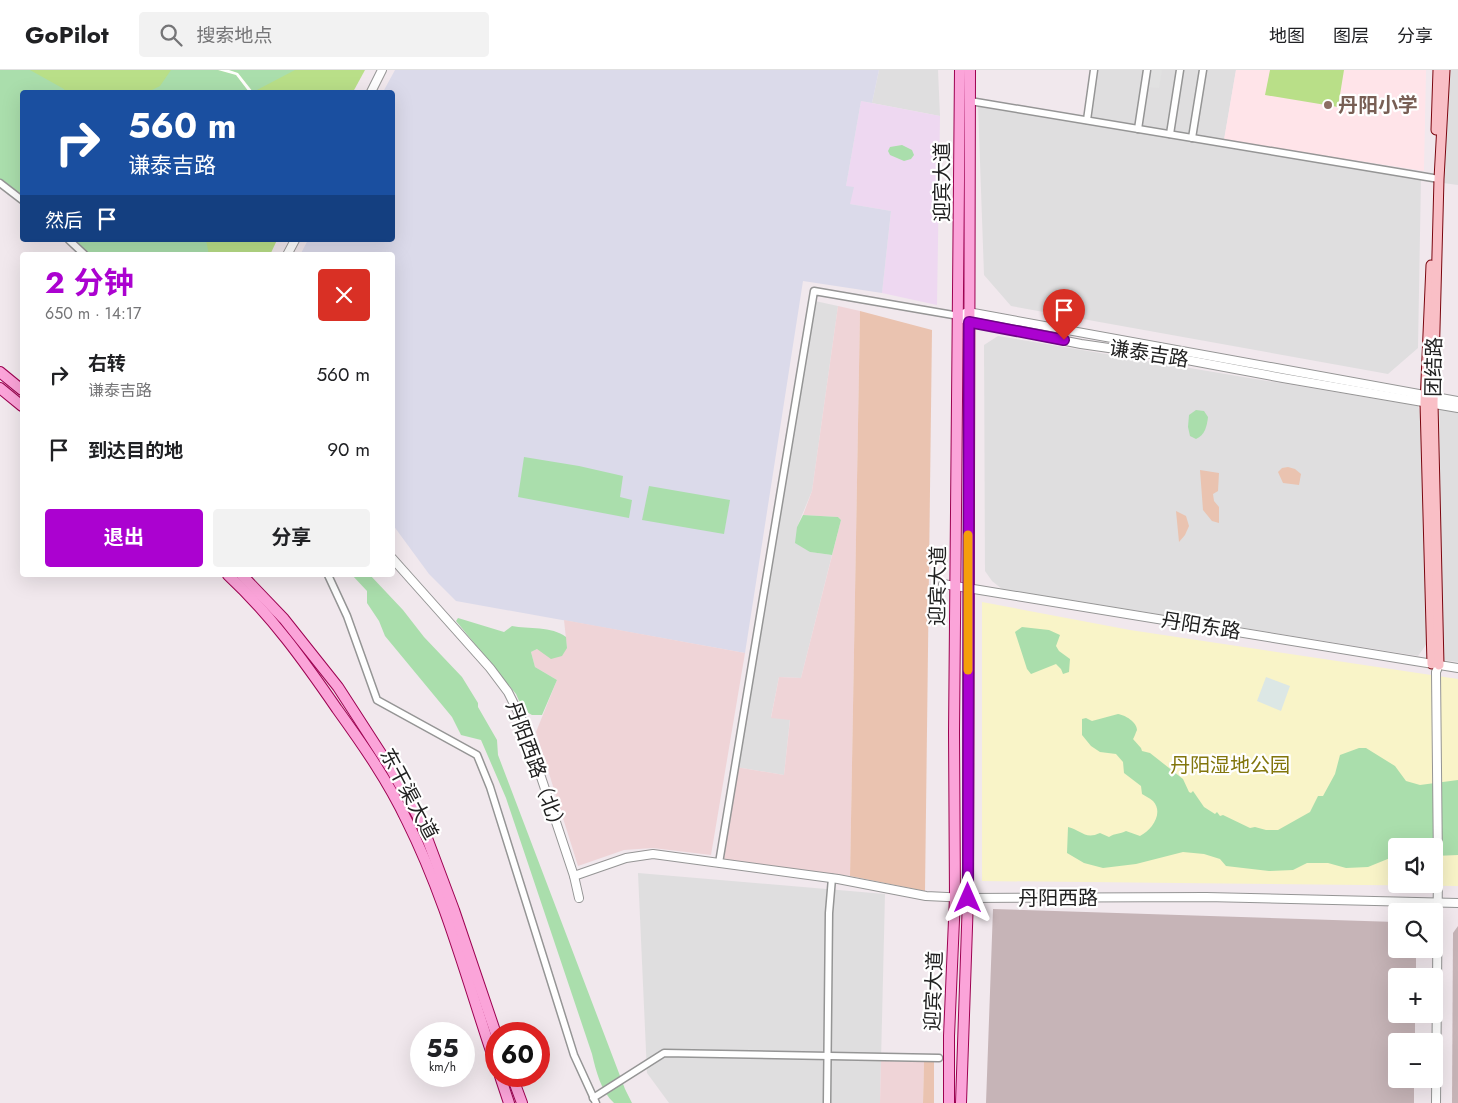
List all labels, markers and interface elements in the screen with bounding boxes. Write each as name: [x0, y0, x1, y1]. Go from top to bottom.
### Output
search box: [139, 12, 489, 57]
text: GoPilot: [25, 17, 109, 52]
icon: search: [157, 21, 185, 49]
text: 搜索地点: [197, 22, 273, 49]
text: 地图: [1269, 23, 1305, 49]
text: 图层: [1333, 23, 1369, 49]
text: 分享: [1397, 23, 1433, 49]
place label: 丹阳小学: [1338, 91, 1418, 120]
marker: 丹阳小学: [1322, 99, 1334, 111]
text: 560 m: [128, 101, 236, 151]
icon: right: [45, 110, 110, 175]
street label: 迎宾大道: [928, 142, 957, 222]
text: 谦泰吉路: [128, 149, 216, 181]
icon: arrive: [93, 205, 121, 233]
text: 然后: [45, 207, 83, 234]
text: 2 分钟: [45, 261, 134, 304]
button: close: [318, 269, 370, 321]
pin: [1043, 289, 1085, 340]
icon: arrive: [1050, 296, 1078, 324]
text: 650 m · 14:17: [45, 302, 141, 325]
street label: 谦泰吉路: [1107, 333, 1191, 375]
street label: 团结路: [1419, 337, 1449, 397]
text: 右转: [88, 350, 126, 377]
icon: right: [45, 361, 73, 389]
text: 560 m: [316, 361, 370, 388]
text: 谦泰吉路: [88, 379, 152, 402]
icon: arrive: [45, 436, 73, 464]
text: 90 m: [327, 436, 370, 463]
text: 到达目的地: [88, 437, 183, 464]
button: 退出: [45, 509, 203, 567]
button: 分享: [213, 509, 370, 567]
street label: 迎宾大道: [923, 546, 953, 626]
street label: 丹阳东路: [1159, 605, 1243, 647]
street label: 丹阳西路（北）: [498, 697, 574, 839]
street label: 东干渠大道: [373, 743, 445, 845]
park label: 丹阳湿地公园: [1170, 751, 1290, 780]
map controls: [1388, 838, 1443, 1088]
button: sound: [1388, 838, 1443, 893]
position arrow: [941, 871, 993, 923]
street label: 丹阳西路: [1018, 884, 1098, 913]
button: search: [1388, 903, 1443, 958]
street label: 迎宾大道: [918, 951, 950, 1031]
button: +: [1388, 968, 1443, 1023]
speed limit sign: 60: [485, 1022, 550, 1087]
text: 55: [426, 1030, 459, 1066]
button: −: [1388, 1033, 1443, 1088]
text: km/h: [429, 1058, 456, 1076]

